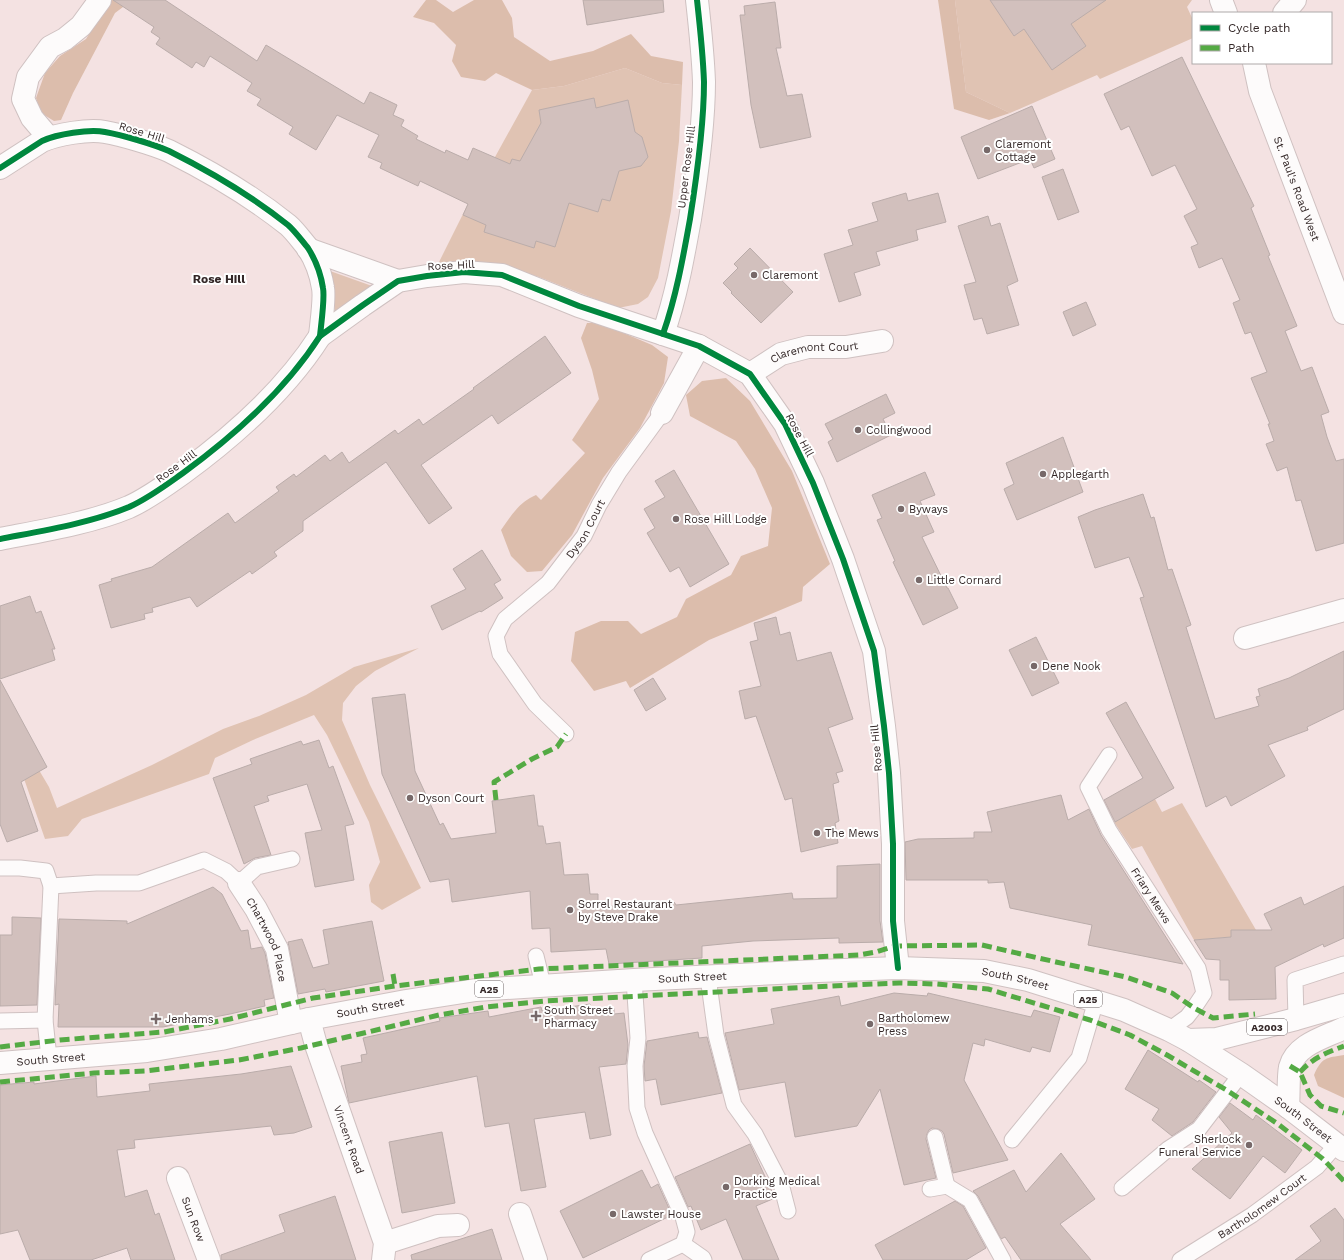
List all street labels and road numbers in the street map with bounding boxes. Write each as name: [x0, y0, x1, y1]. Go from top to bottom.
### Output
street label: Rose Hill: [117, 119, 167, 146]
street label: Upper Rose Hill: [675, 124, 698, 209]
street label: St. Paul's Road West: [1271, 135, 1322, 243]
street label: Rose Hill: [427, 258, 476, 273]
street label: Claremont Court: [768, 339, 859, 366]
street label: Rose Hill: [783, 411, 817, 460]
street label: Rose Hill: [153, 447, 200, 486]
street label: Dyson Court: [563, 497, 608, 561]
street label: Rose Hill: [868, 723, 885, 772]
street label: Friary Mews: [1128, 865, 1174, 926]
street label: Chartwood Place: [243, 895, 289, 983]
street label: South Street: [980, 965, 1051, 993]
street label: South Street: [658, 969, 727, 986]
road number: A25: [475, 981, 503, 997]
road number: A25: [1074, 991, 1102, 1007]
street label: South Street: [335, 995, 406, 1021]
road number: A2003: [1247, 1019, 1287, 1035]
street label: South Street: [16, 1050, 86, 1069]
street label: South Street: [1272, 1094, 1335, 1146]
street label: Vincent Road: [331, 1104, 366, 1176]
street label: Bartholomew Court: [1215, 1171, 1309, 1242]
street label: Sun Row: [179, 1195, 208, 1244]

